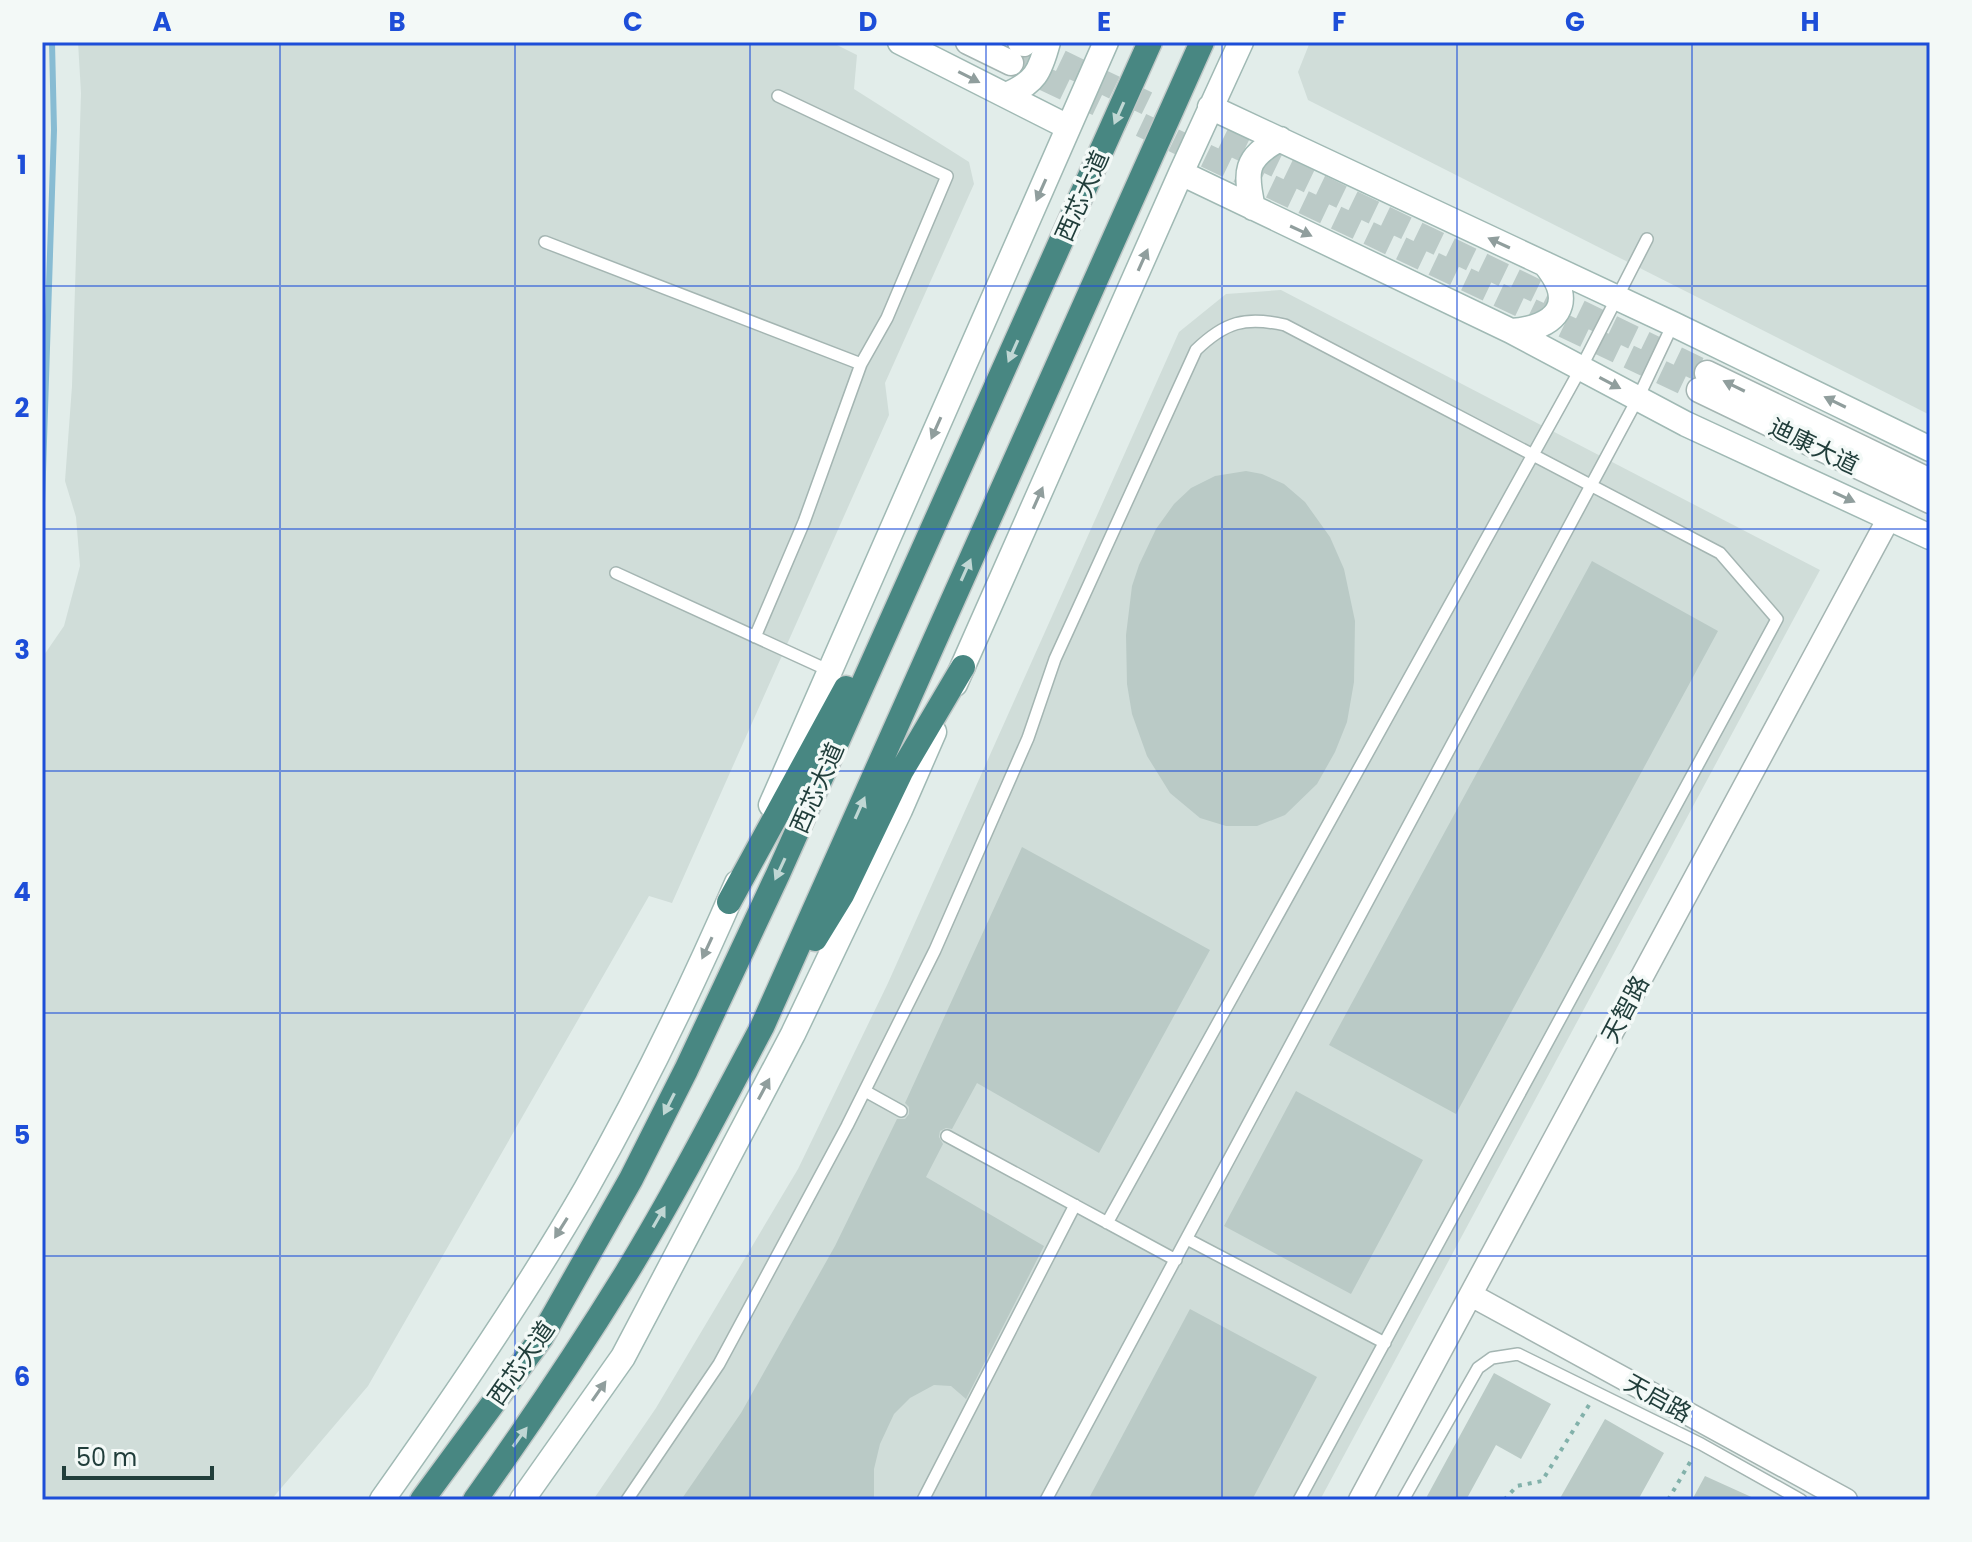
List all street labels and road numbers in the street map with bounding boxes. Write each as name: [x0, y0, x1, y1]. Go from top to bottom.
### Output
street label: 西芯大道: [1047, 145, 1117, 247]
street label: 迪康大道: [1764, 410, 1864, 482]
street label: 西芯大道: [782, 737, 852, 839]
street label: 天智路: [1594, 969, 1656, 1049]
street label: 西芯大道: [480, 1314, 562, 1412]
street label: 天启路: [1619, 1366, 1697, 1430]

